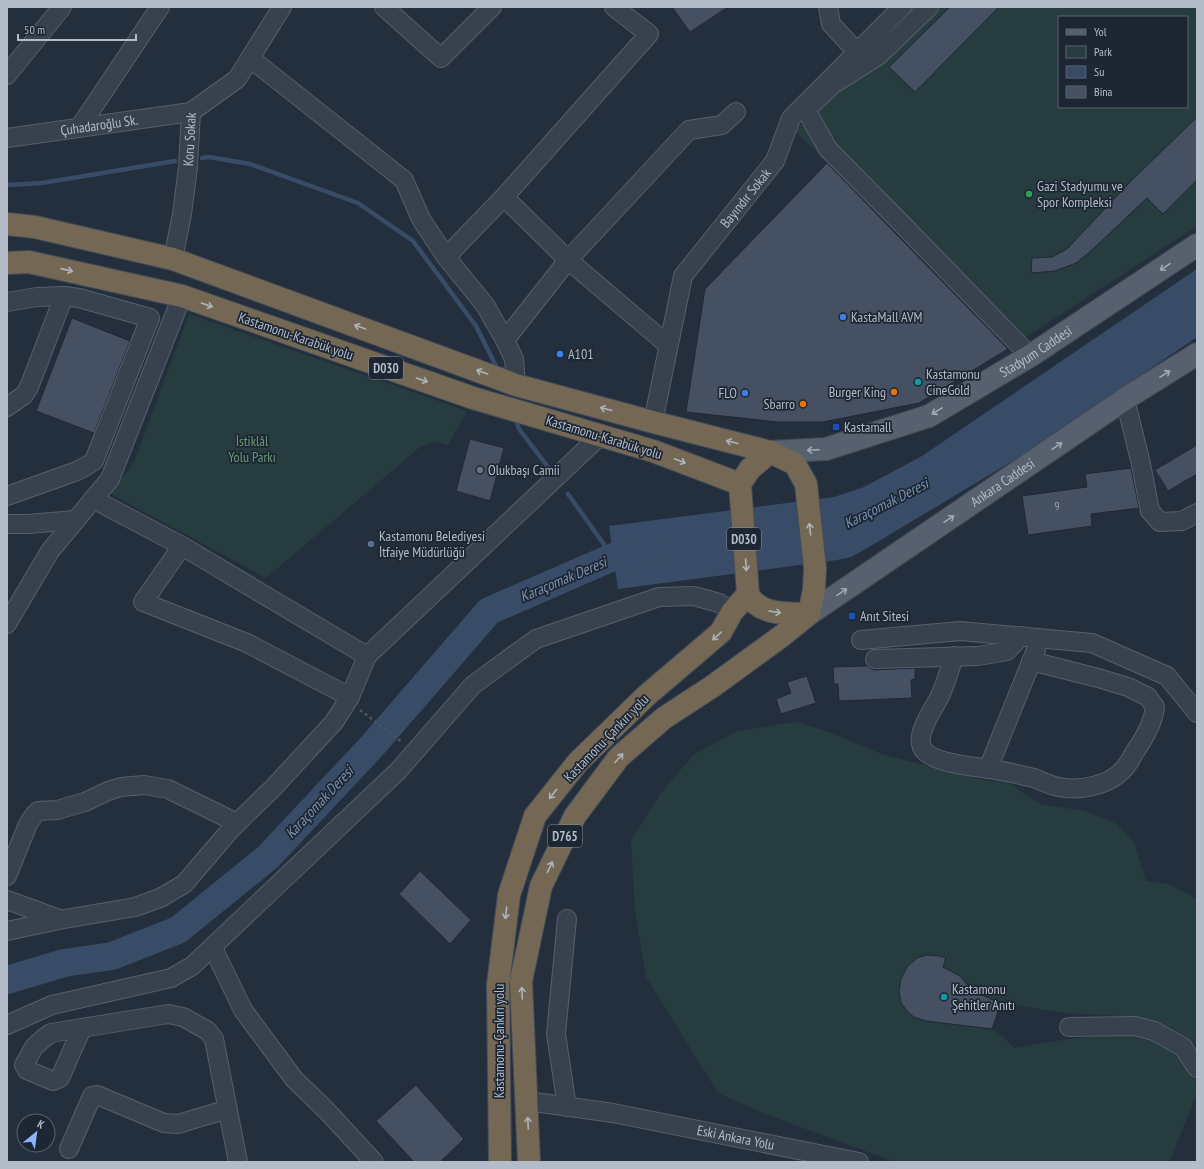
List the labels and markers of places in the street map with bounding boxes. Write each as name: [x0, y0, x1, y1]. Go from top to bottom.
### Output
place label: Gazi Stadyumu ve Spor Kompleksi: [1037, 177, 1123, 211]
marker: Gazi Stadyumu ve Spor Kompleksi: [1024, 189, 1034, 199]
place label: KastaMall AVM: [851, 308, 923, 326]
marker: KastaMall AVM: [838, 312, 848, 322]
place label: A101: [568, 345, 594, 363]
marker: A101: [555, 349, 565, 359]
place label: Kastamonu CineGold: [926, 365, 980, 399]
marker: Kastamonu CineGold: [913, 377, 923, 387]
place label: Burger King: [829, 383, 886, 401]
place label: FLO: [719, 384, 737, 402]
marker: Burger King: [889, 387, 899, 397]
marker: FLO: [740, 388, 750, 398]
place label: Sbarro: [764, 395, 795, 413]
marker: Sbarro: [798, 399, 808, 409]
place label: Kastamall: [844, 418, 892, 436]
marker: Kastamall: [831, 422, 841, 432]
place label: Olukbaşı Camii: [488, 461, 560, 479]
marker: Olukbaşı Camii: [475, 465, 485, 475]
place label: Kastamonu Belediyesi İtfaiye Müdürlüğü: [379, 527, 485, 561]
marker: Kastamonu Belediyesi İtfaiye Müdürlüğü: [366, 539, 376, 549]
place label: Anıt Sitesi: [860, 607, 909, 625]
marker: Anıt Sitesi: [847, 611, 857, 621]
place label: Kastamonu Şehitler Anıtı: [952, 980, 1015, 1014]
marker: Kastamonu Şehitler Anıtı: [939, 992, 949, 1002]

